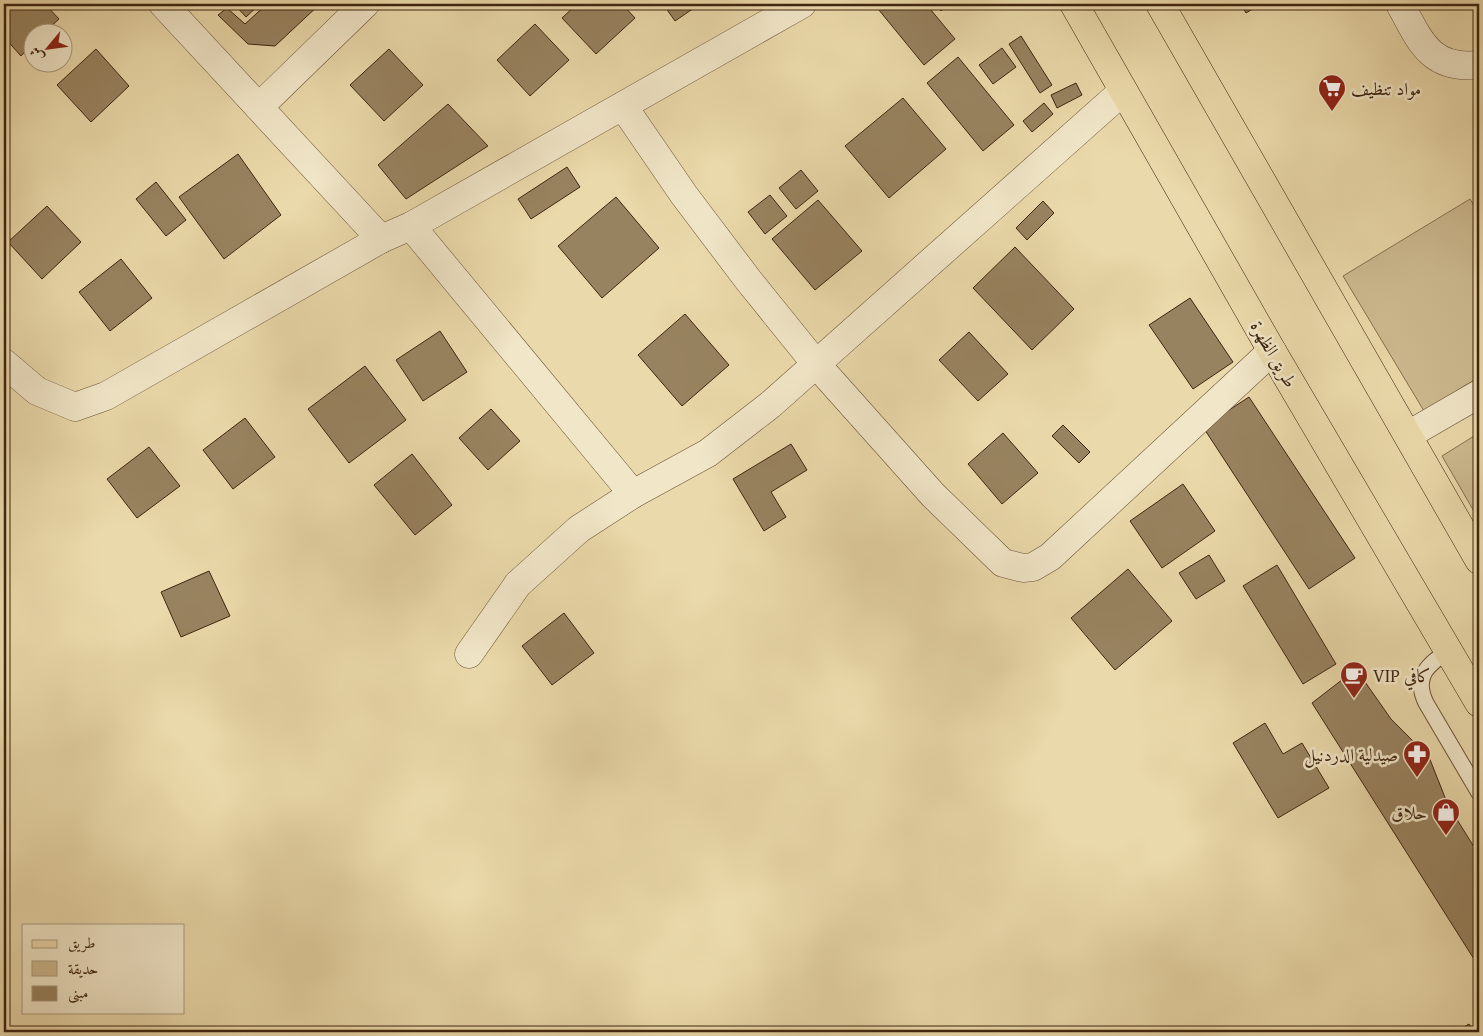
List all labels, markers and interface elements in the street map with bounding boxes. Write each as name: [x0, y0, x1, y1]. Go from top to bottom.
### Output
north arrow: [22, 22, 72, 72]
text: ش: [24, 43, 49, 65]
supermarket icon: مواد تنظيف: [1317, 73, 1347, 112]
place label: مواد تنظيف: [1351, 75, 1421, 102]
street label: طريق الظهرة: [1244, 315, 1304, 393]
cafe icon: VIP كافي: [1339, 660, 1369, 699]
place label: VIP كافي: [1373, 662, 1431, 691]
pharmacy icon: صيدلية الدردنيل: [1402, 739, 1432, 778]
place label: صيدلية الدردنيل: [1304, 741, 1398, 768]
shop icon: حلاق: [1431, 797, 1461, 836]
place label: حلاق: [1391, 799, 1427, 826]
legend: [22, 924, 185, 1014]
text: طريق: [68, 932, 95, 953]
text: حديقة: [68, 958, 98, 979]
text: مبنى: [68, 982, 88, 1004]

